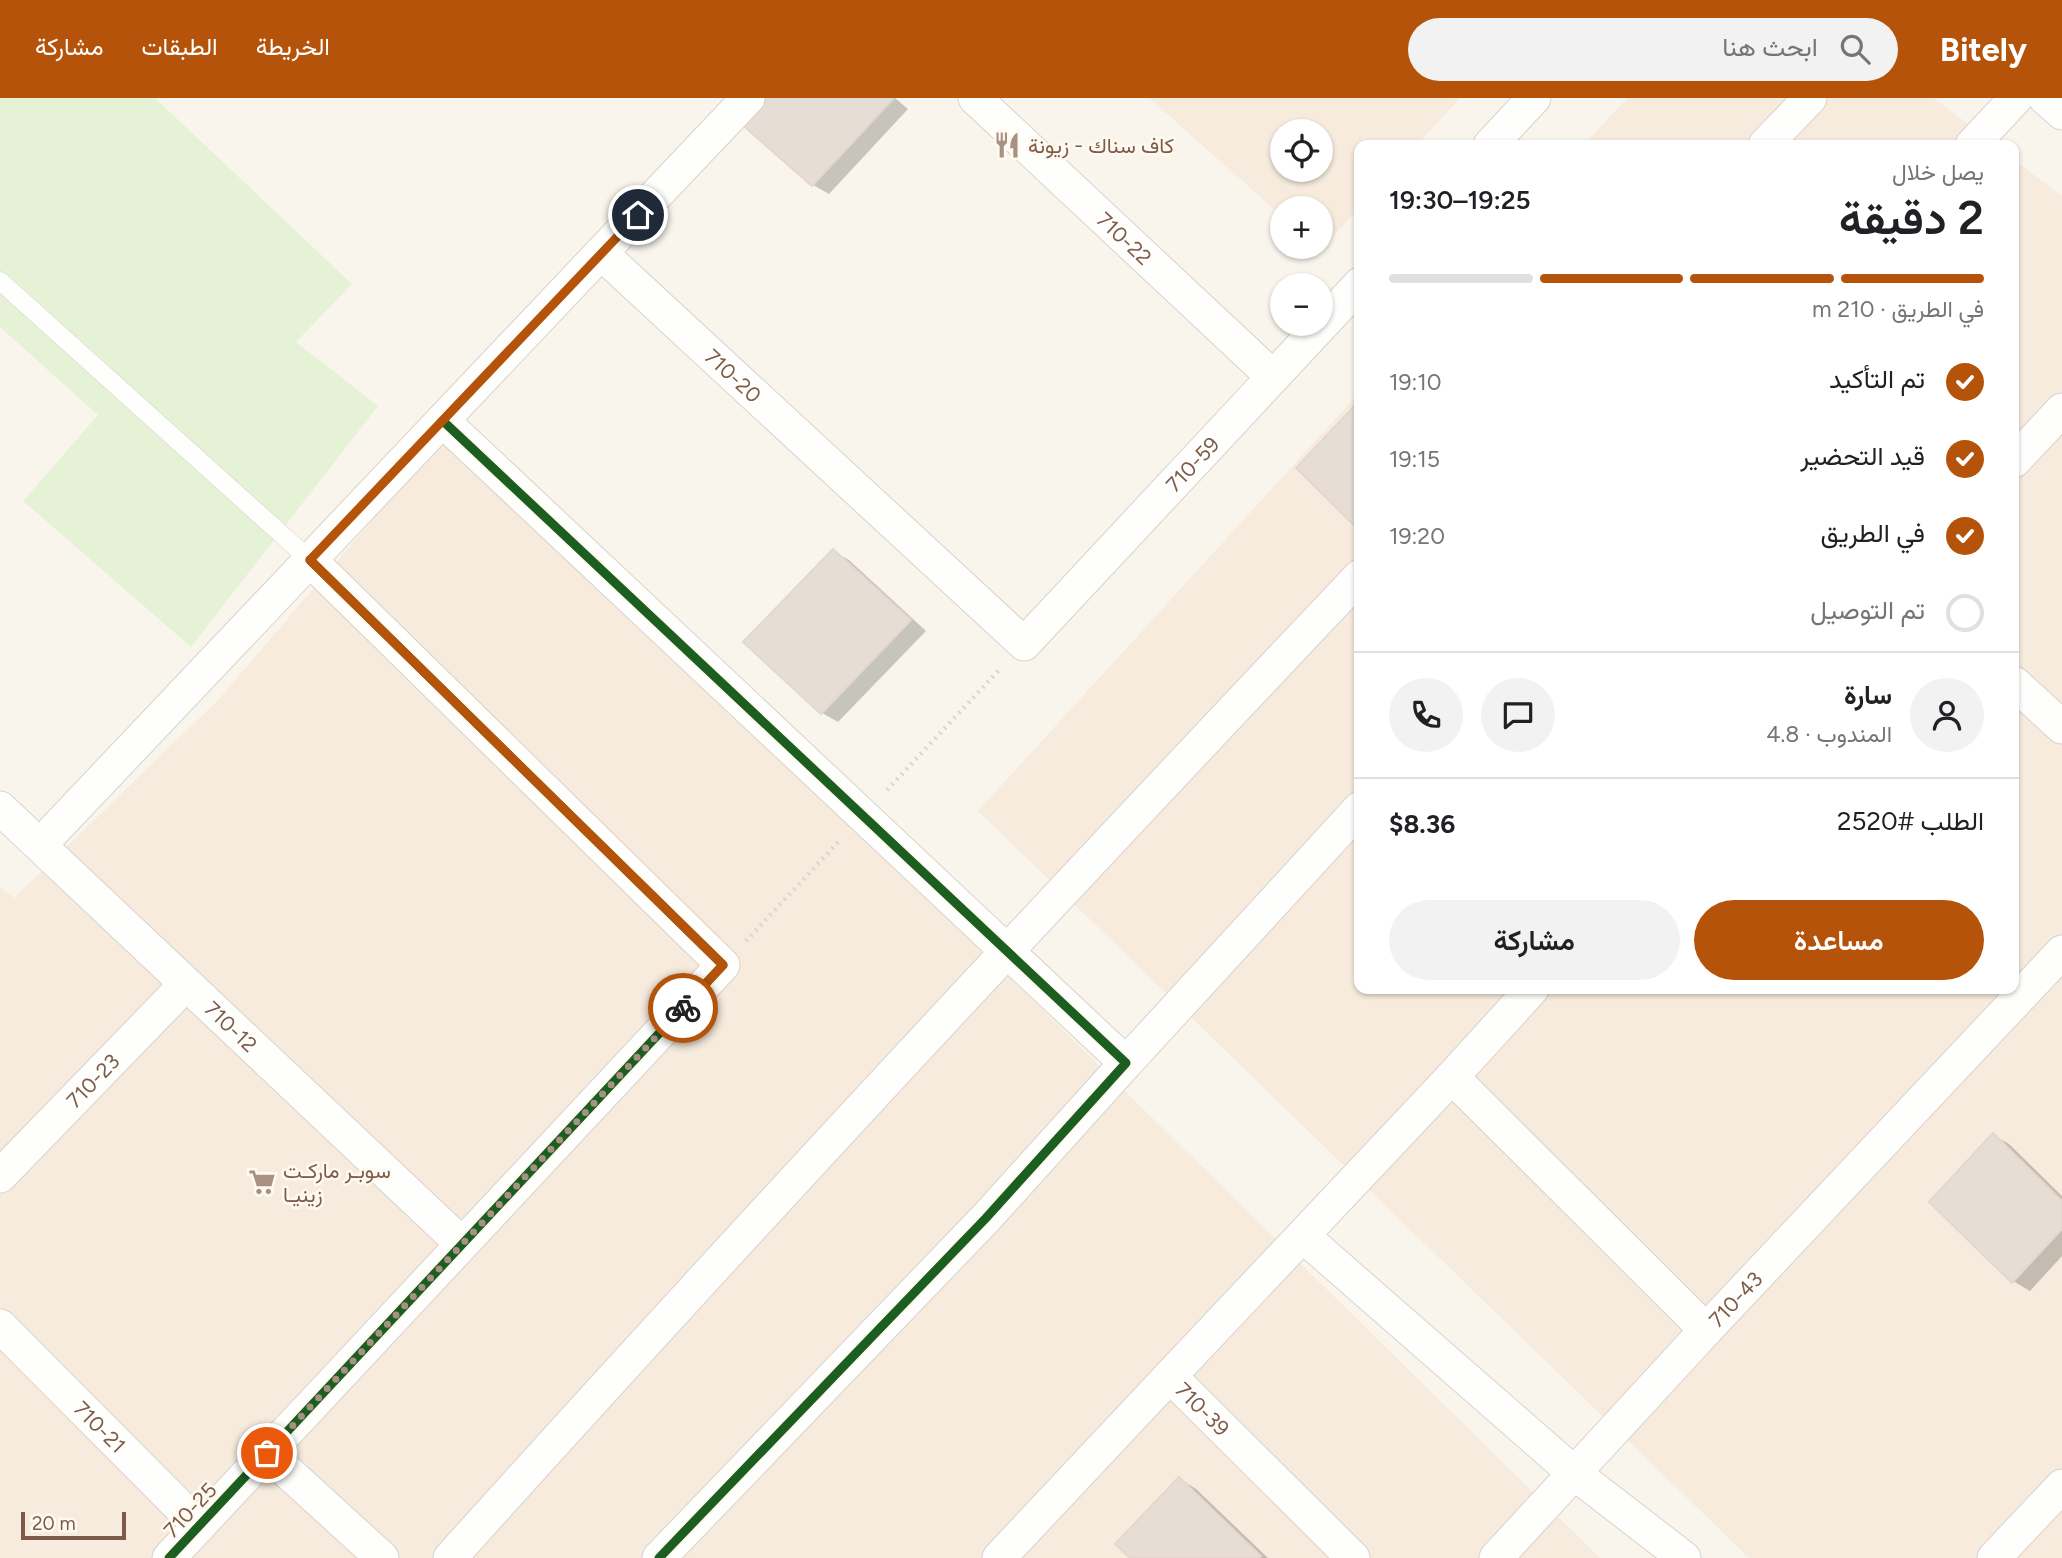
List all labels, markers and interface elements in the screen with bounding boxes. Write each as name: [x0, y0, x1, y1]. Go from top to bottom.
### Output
search box: [1408, 18, 1898, 81]
icon: search: [1836, 30, 1874, 68]
text: Bitely: [1940, 30, 2027, 69]
text: ابحث هنا: [1722, 31, 1818, 63]
text: مشاركة: [35, 32, 103, 61]
text: الطبقات: [141, 32, 218, 61]
text: الخريطة: [256, 32, 330, 61]
map controls: [1270, 119, 1333, 336]
button: locate: [1270, 119, 1333, 182]
restaurant icon: كاف سناك - زيونة: [992, 130, 1022, 160]
place label: كاف سناك - زيونة: [1028, 133, 1174, 159]
text: يصل خلال: [1892, 158, 1984, 186]
text: 19:25–19:30: [1389, 184, 1531, 216]
pin: [608, 185, 668, 245]
text: 2 دقيقة: [1839, 190, 1984, 246]
icon: home: [619, 196, 657, 234]
button: +: [1270, 196, 1333, 259]
street label: 710-22: [1092, 207, 1157, 270]
button: −: [1270, 273, 1333, 336]
text: في الطريق · 210 m: [1812, 295, 1984, 323]
street label: 710-20: [700, 343, 767, 408]
text: تم التأكيد: [1829, 363, 1925, 395]
icon: check: [1946, 363, 1984, 401]
text: 19:10: [1389, 368, 1442, 396]
street label: 710-59: [1160, 431, 1224, 497]
text: قيد التحضير: [1800, 440, 1925, 472]
icon: check: [1946, 440, 1984, 478]
text: 19:15: [1389, 445, 1440, 473]
text: في الطريق: [1821, 517, 1925, 549]
icon: check: [1946, 517, 1984, 555]
text: 19:20: [1389, 522, 1445, 550]
text: تم التوصيل: [1810, 594, 1925, 626]
button: phone: [1389, 678, 1463, 752]
button: chat: [1481, 678, 1555, 752]
button: person: [1910, 678, 1984, 752]
text: سارة: [1844, 679, 1892, 711]
text: المندوب · 4.8: [1766, 720, 1892, 748]
text: الطلب #2520: [1837, 805, 1984, 837]
text: $8.36: [1389, 808, 1455, 840]
button: مشاركة: [1389, 900, 1680, 980]
button: مساعدة: [1694, 900, 1984, 980]
courier: [648, 973, 718, 1043]
icon: bike: [664, 989, 702, 1027]
street label: 710-12: [200, 996, 263, 1057]
street label: 710-23: [61, 1048, 124, 1113]
place label: سوبـر ماركـت زينيـا: [283, 1158, 391, 1208]
supermarket icon: سوبـر ماركـت زينيـا: [247, 1167, 277, 1197]
street label: 710-43: [1703, 1266, 1767, 1332]
street label: 710-39: [1171, 1377, 1235, 1441]
street label: 710-21: [69, 1396, 131, 1458]
pin: [237, 1423, 297, 1483]
icon: bag: [248, 1434, 286, 1472]
street label: 710-25: [158, 1477, 222, 1543]
scale bar: [21, 1509, 126, 1541]
text: 20 m: [32, 1512, 76, 1535]

